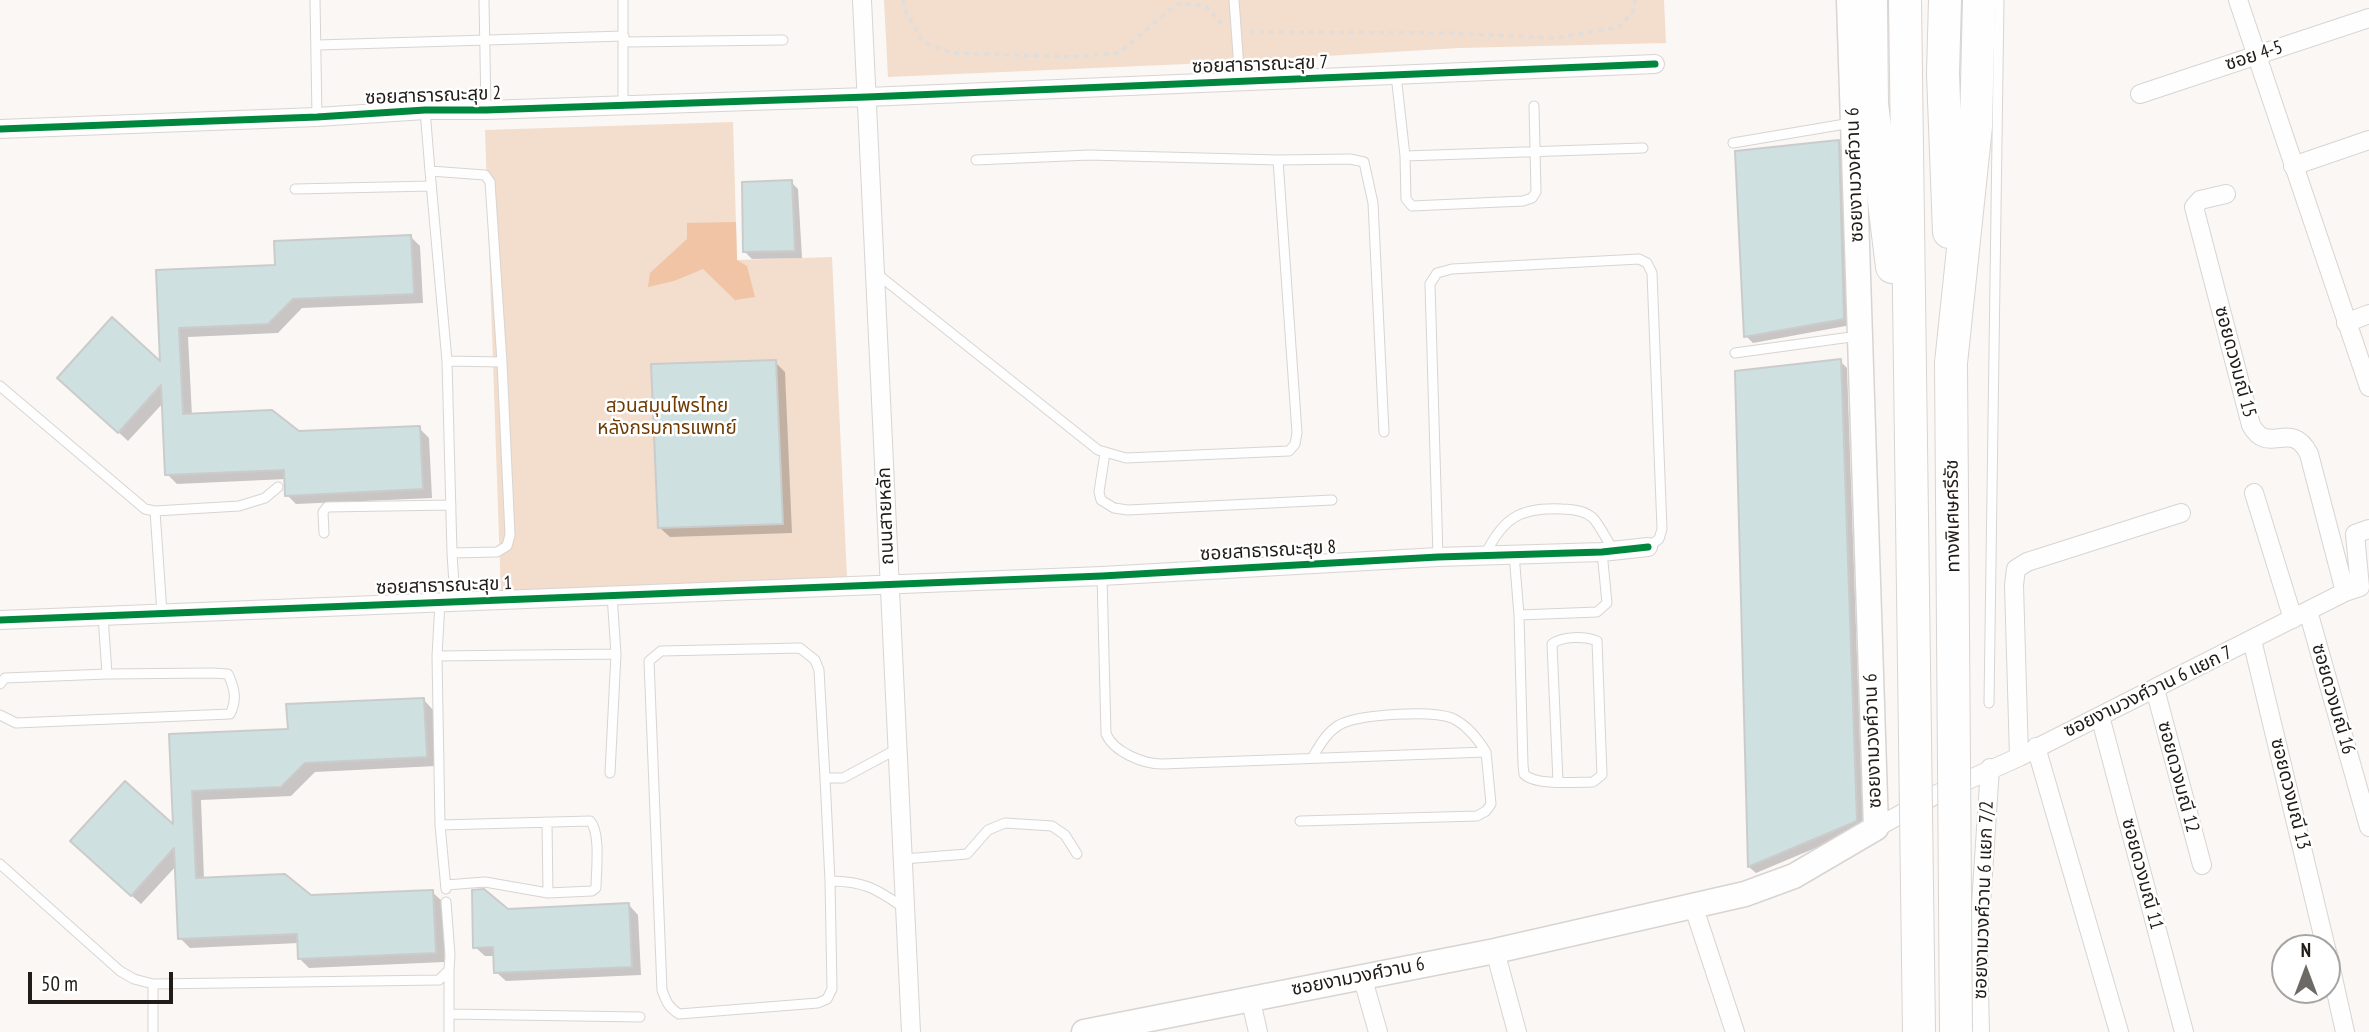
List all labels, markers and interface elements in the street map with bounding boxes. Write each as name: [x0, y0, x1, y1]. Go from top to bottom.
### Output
street label: ซอย 4-5: [2222, 36, 2286, 76]
street label: ซอยสาธารณะสุข 7: [1192, 51, 1328, 79]
street label: ซอยสาธารณะสุข 2: [365, 82, 501, 110]
street label: ซอยงามวงศ์วาน 6: [1841, 107, 1869, 243]
street label: ซอยดวงมณี 15: [2209, 304, 2261, 420]
park label: สวนสมุนไพรไทย หลังกรมการแพทย์: [597, 396, 737, 440]
street label: ทางพิเศษศรีรัช: [1941, 459, 1965, 573]
street label: ถนนสายหลัก: [873, 467, 899, 565]
street label: ซอยสาธารณะสุข 8: [1199, 536, 1337, 566]
street label: ซอยสาธารณะสุข 1: [376, 572, 512, 600]
street label: ซอยงามวงศ์วาน 6 แยก 7: [2060, 641, 2236, 743]
street label: ซอยดวงมณี 16: [2306, 641, 2360, 757]
street label: ซอยงามวงศ์วาน 6: [1859, 673, 1887, 809]
street label: ซอยดวงมณี 12: [2152, 719, 2204, 835]
street label: ซอยดวงมณี 13: [2265, 736, 2315, 852]
street label: ซอยงามวงศ์วาน 6 แยก 7/2: [1969, 800, 1999, 1000]
street label: ซอยดวงมณี 11: [2116, 816, 2168, 932]
north arrow: [2271, 934, 2341, 1004]
text: N: [2301, 938, 2311, 962]
street label: ซอยงามวงศ์วาน 6: [1290, 953, 1426, 1001]
scale bar: [32, 958, 177, 1002]
text: 50 m: [41, 970, 78, 997]

